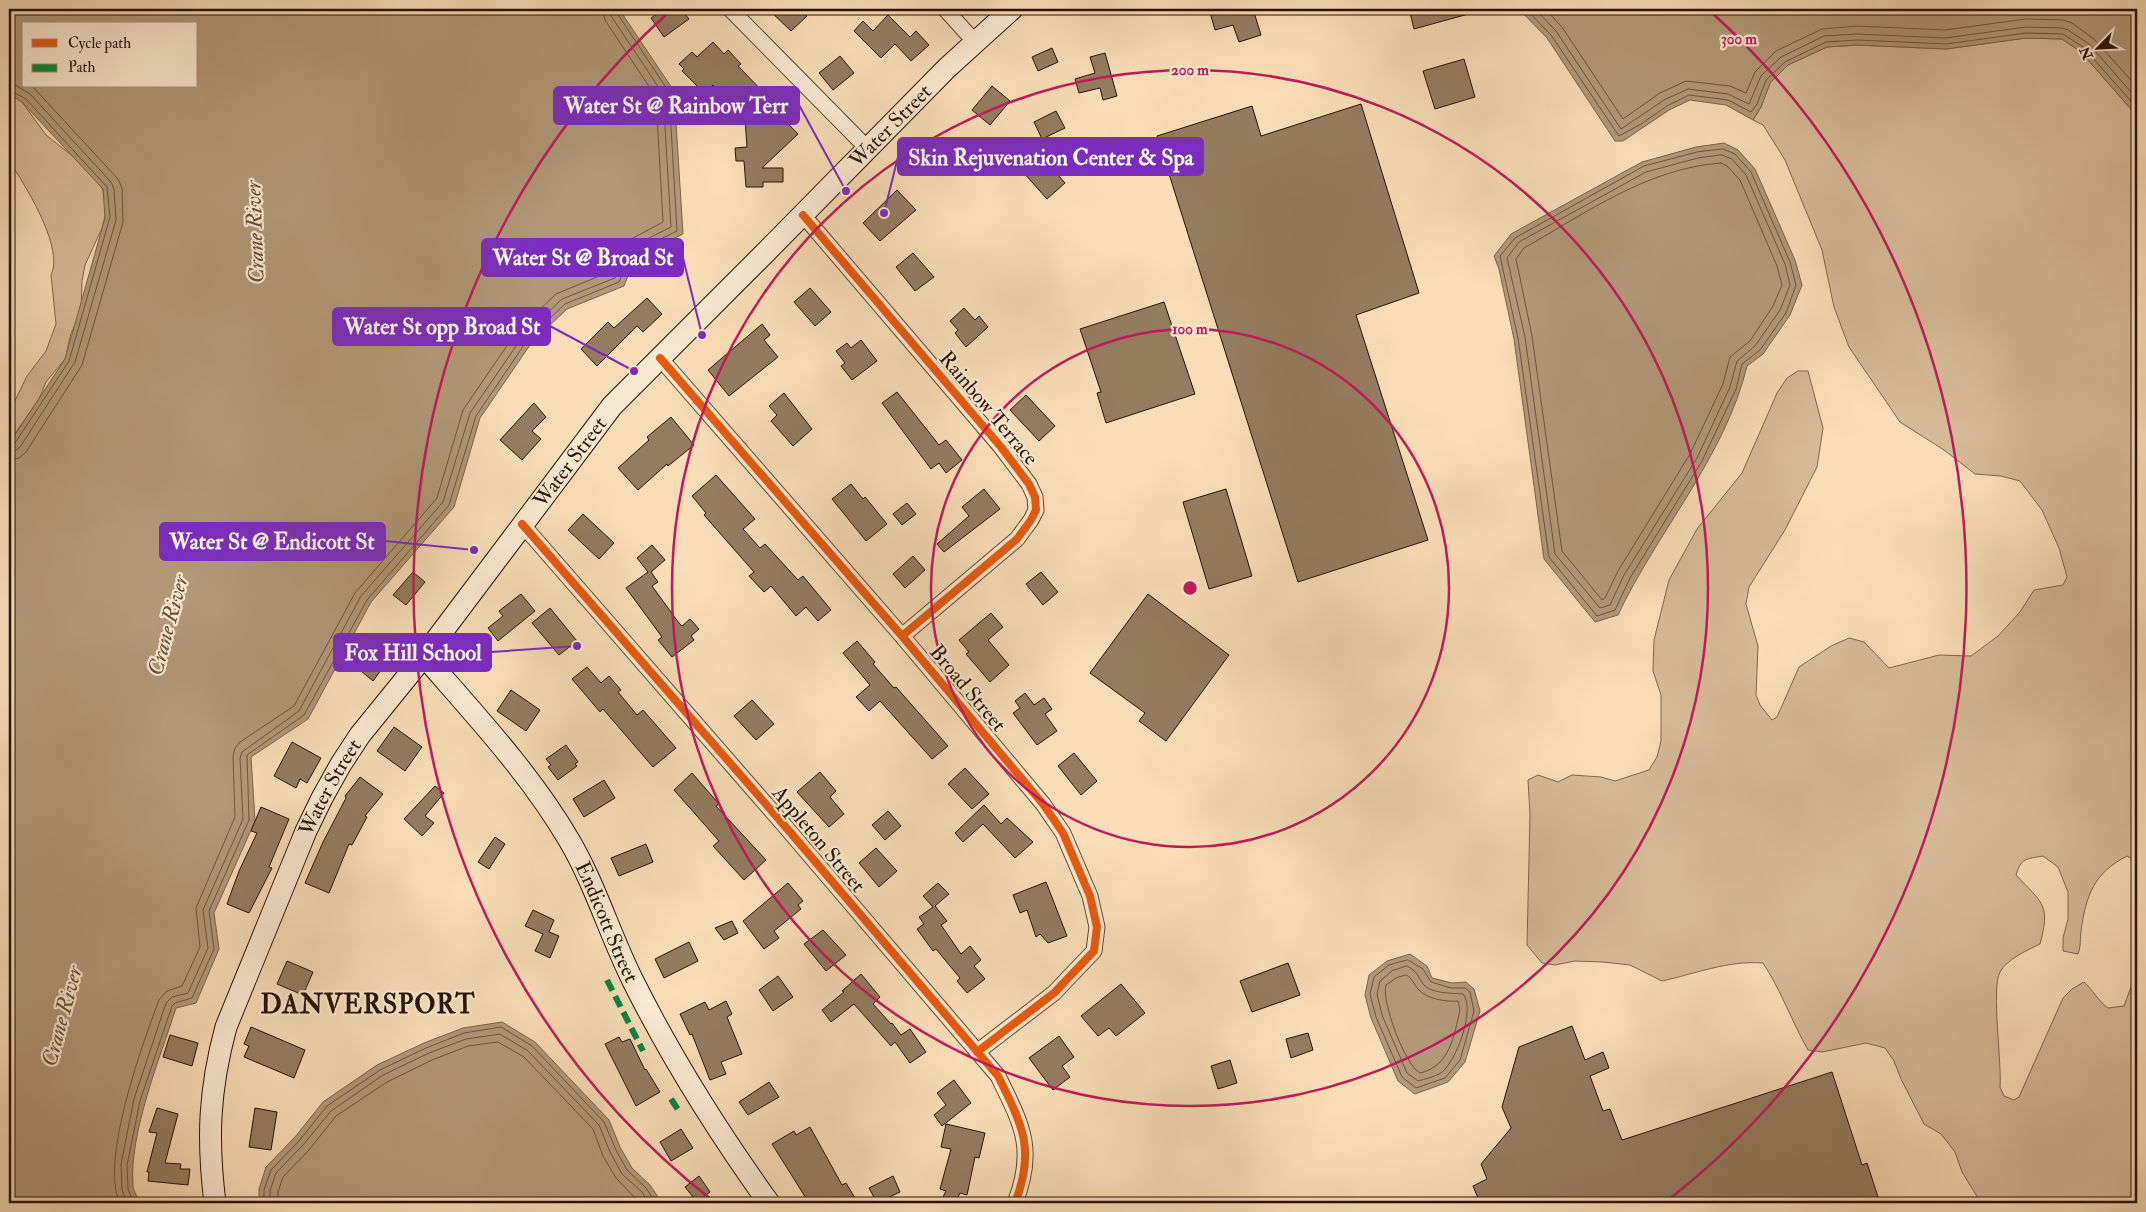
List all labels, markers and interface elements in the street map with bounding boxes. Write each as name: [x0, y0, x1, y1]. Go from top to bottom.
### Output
legend: [22, 22, 198, 88]
north arrow: [2074, 22, 2124, 72]
text: 300 m: [1721, 30, 1757, 49]
text: Cycle path: [68, 34, 131, 54]
text: N: [2076, 43, 2097, 63]
text: Path: [68, 58, 95, 77]
text: 200 m: [1171, 61, 1209, 80]
street label: Water Street: [843, 78, 938, 174]
callout: Water St @ Rainbow Terr: [554, 87, 799, 124]
text: Water St @ Rainbow Terr: [563, 92, 789, 120]
callout: Skin Rejuvenation Center & Spa: [898, 138, 1203, 175]
text: Skin Rejuvenation Center & Spa: [908, 144, 1195, 173]
water label: Crane River: [239, 178, 271, 284]
callout: Water St @ Broad St: [482, 239, 683, 276]
text: Water St @ Broad St: [492, 244, 674, 272]
callout: Water St opp Broad St: [333, 308, 550, 345]
text: Water St opp Broad St: [343, 313, 541, 342]
text: 100 m: [1172, 320, 1208, 339]
street label: Rainbow Terrace: [933, 346, 1044, 471]
street label: Water Street: [527, 411, 613, 514]
callout: Water St @ Endicott St: [160, 523, 385, 560]
text: Water St @ Endicott St: [168, 528, 376, 556]
water label: Crane River: [141, 570, 195, 679]
centre of rings: [1181, 579, 1199, 597]
callout: Fox Hill School: [334, 634, 491, 671]
text: Fox Hill School: [344, 639, 482, 667]
street label: Broad Street: [923, 639, 1012, 738]
street label: Water Street: [292, 734, 368, 841]
street label: Appleton Street: [765, 780, 871, 898]
street label: Endicott Street: [569, 857, 645, 987]
water label: Crane River: [35, 961, 89, 1070]
district label: DANVERSPORT: [260, 989, 476, 1021]

